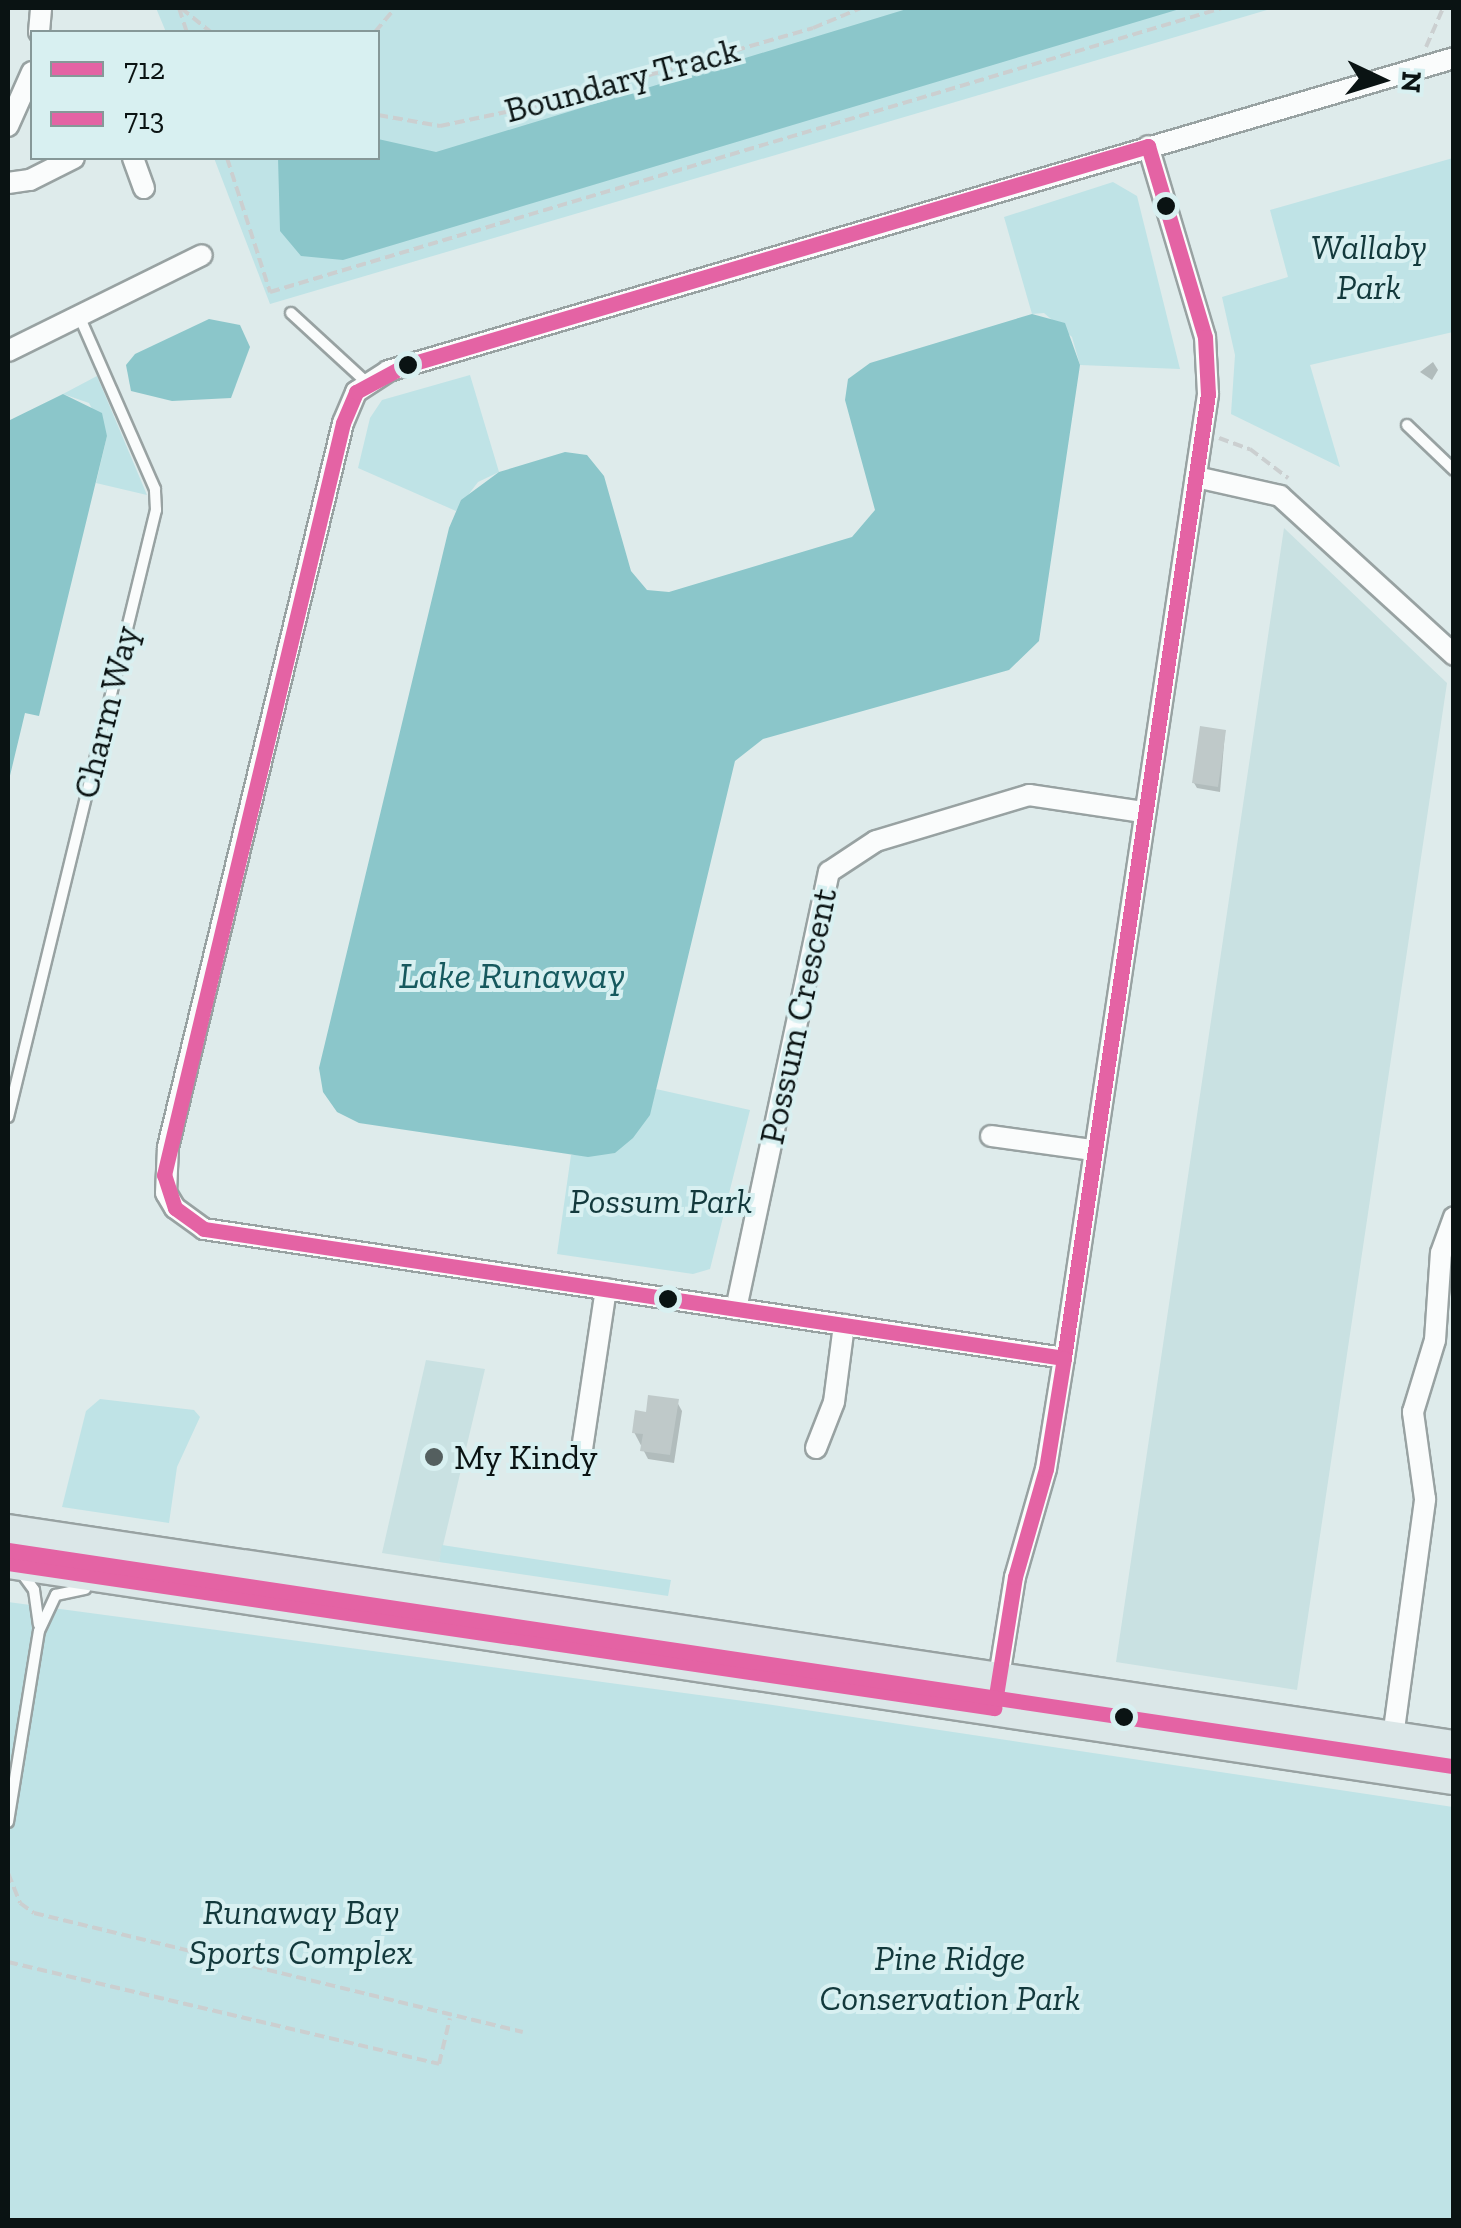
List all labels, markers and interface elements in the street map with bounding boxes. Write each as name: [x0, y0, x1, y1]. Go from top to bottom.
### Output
street label: Boundary Track: [499, 28, 745, 132]
legend: [30, 30, 380, 160]
north arrow: [1331, 30, 1431, 130]
text: 712: [124, 51, 165, 87]
text: N: [1394, 70, 1429, 94]
text: 713: [124, 101, 164, 137]
unlabelled marker: [1156, 196, 1176, 216]
park label: Wallaby Park: [1311, 226, 1427, 308]
unlabelled marker: [398, 355, 418, 375]
street label: Charm Way: [64, 621, 148, 803]
street label: Possum Crescent: [750, 884, 846, 1148]
water label: Lake Runaway: [399, 953, 625, 999]
park label: Possum Park: [569, 1180, 753, 1222]
unlabelled marker: [658, 1289, 678, 1309]
place label: My Kindy: [454, 1436, 599, 1478]
marker: My Kindy: [423, 1446, 445, 1468]
unlabelled marker: [1114, 1707, 1134, 1727]
park label: Runaway Bay Sports Complex: [189, 1891, 413, 1973]
park label: Pine Ridge Conservation Park: [819, 1937, 1081, 2019]

